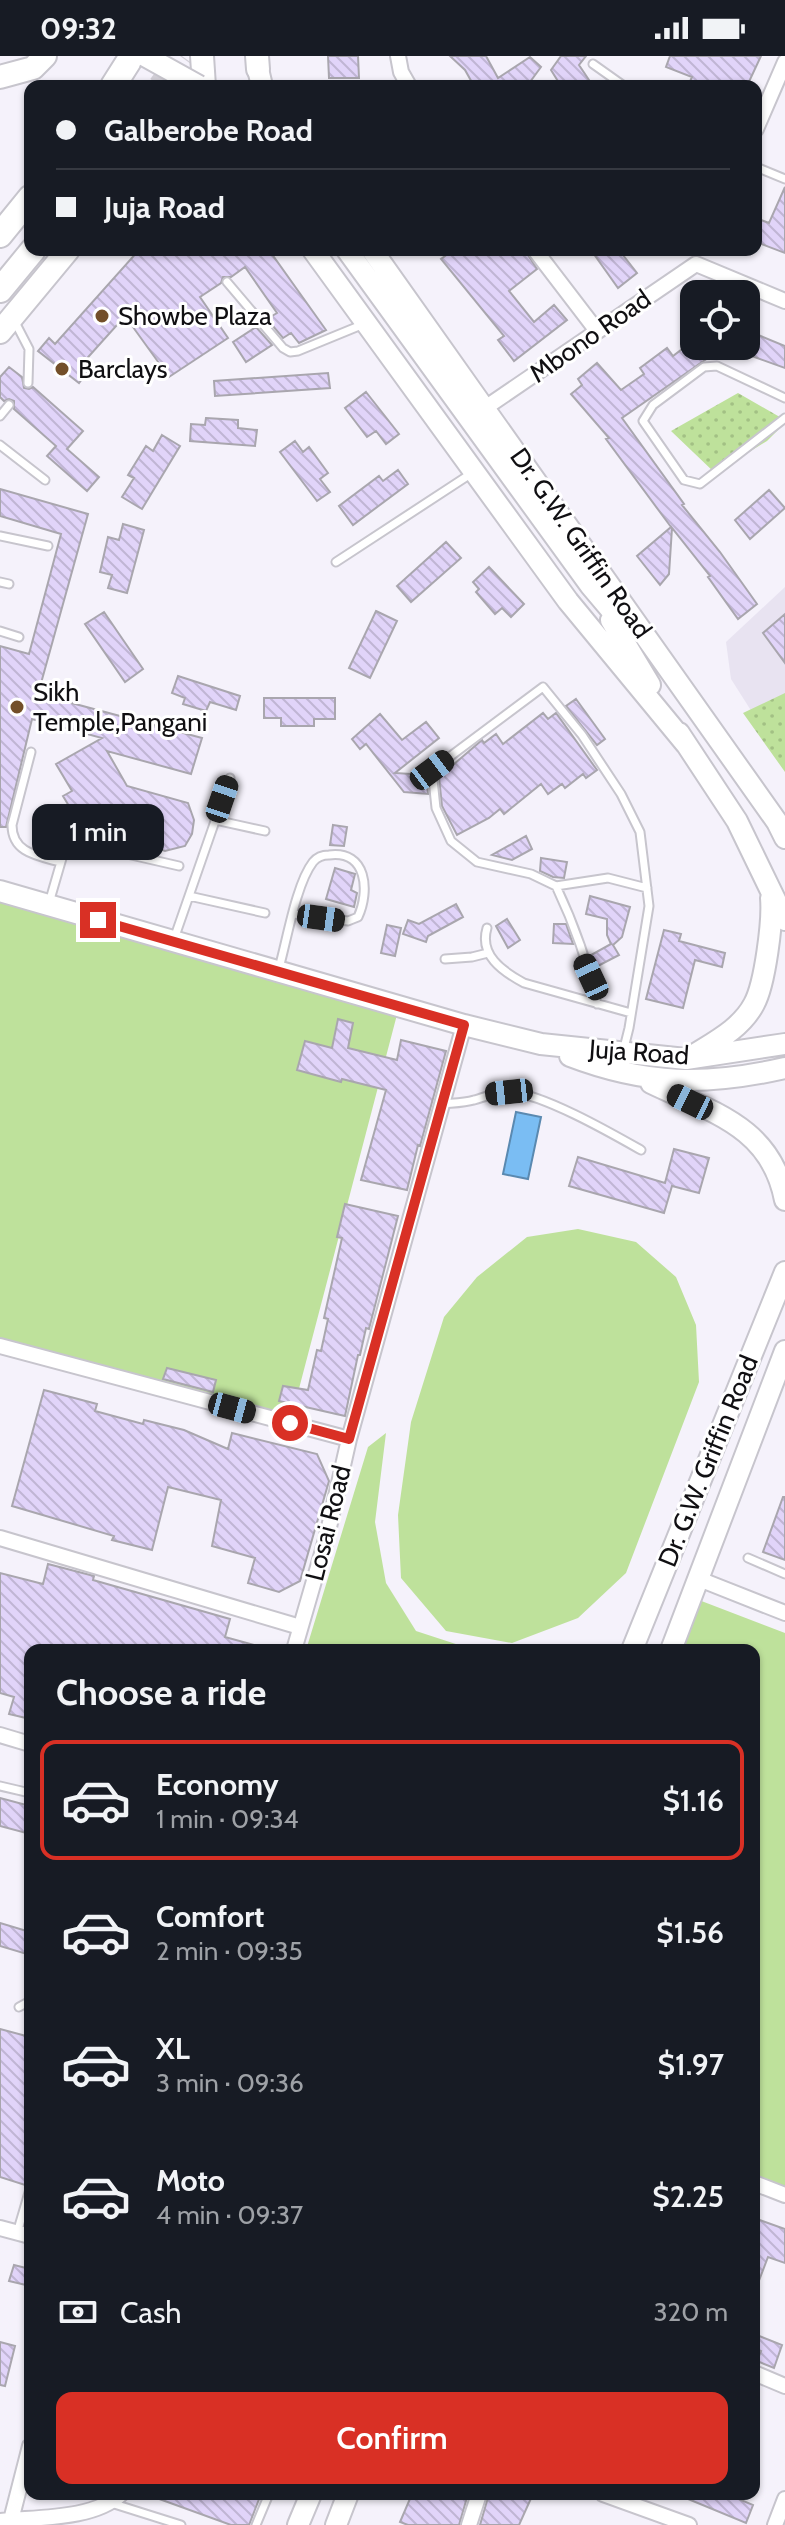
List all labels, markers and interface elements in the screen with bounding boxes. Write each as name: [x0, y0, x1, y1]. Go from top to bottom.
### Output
text: 09:32: [40, 10, 117, 47]
text: Galberobe Road: [104, 112, 313, 149]
text: Juja Road: [104, 189, 225, 226]
map controls: [680, 280, 760, 360]
button: locate: [680, 280, 760, 360]
street label: Mbono Road: [523, 283, 657, 389]
place label: Showbe Plaza: [118, 300, 272, 332]
marker: Showbe Plaza: [93, 307, 111, 325]
place label: Barclays: [78, 353, 168, 385]
marker: Barclays: [53, 360, 71, 378]
street label: Dr. G.W. Griffin Road: [503, 442, 659, 644]
place label: Sikh Temple,Pangani: [33, 676, 207, 738]
marker: Sikh Temple,Pangani: [8, 698, 26, 716]
car: [406, 746, 458, 794]
car: [203, 772, 241, 826]
callout: 1 min: [32, 804, 164, 860]
text: 1 min: [69, 816, 127, 848]
route end: [80, 902, 116, 938]
car: [296, 903, 346, 933]
car: [570, 950, 612, 1004]
street label: Juja Road: [587, 1032, 690, 1071]
car: [484, 1078, 534, 1106]
car: [663, 1081, 717, 1123]
street label: Dr. G.W. Griffin Road: [651, 1351, 765, 1571]
car: [206, 1390, 258, 1426]
route start: [272, 1405, 308, 1441]
street label: Losai Road: [298, 1462, 358, 1584]
text: Choose a ride: [56, 1670, 266, 1714]
icon: car: [60, 1764, 132, 1836]
text: Economy: [156, 1766, 279, 1803]
text: $1.16: [662, 1782, 724, 1819]
text: 1 min · 09:34: [156, 1803, 298, 1835]
icon: car: [60, 1896, 132, 1968]
text: Comfort: [156, 1898, 264, 1935]
text: $1.56: [656, 1914, 724, 1951]
text: 2 min · 09:35: [156, 1935, 303, 1967]
icon: car: [60, 2028, 132, 2100]
text: XL: [156, 2030, 190, 2067]
text: $1.97: [658, 2046, 724, 2083]
text: 3 min · 09:36: [156, 2067, 304, 2099]
icon: car: [60, 2160, 132, 2232]
text: Moto: [156, 2162, 225, 2199]
text: $2.25: [652, 2178, 724, 2215]
text: 4 min · 09:37: [156, 2199, 303, 2231]
icon: cash: [56, 2290, 100, 2334]
text: Cash: [120, 2294, 182, 2331]
text: 320 m: [654, 2296, 728, 2328]
button: Confirm: [56, 2392, 728, 2484]

